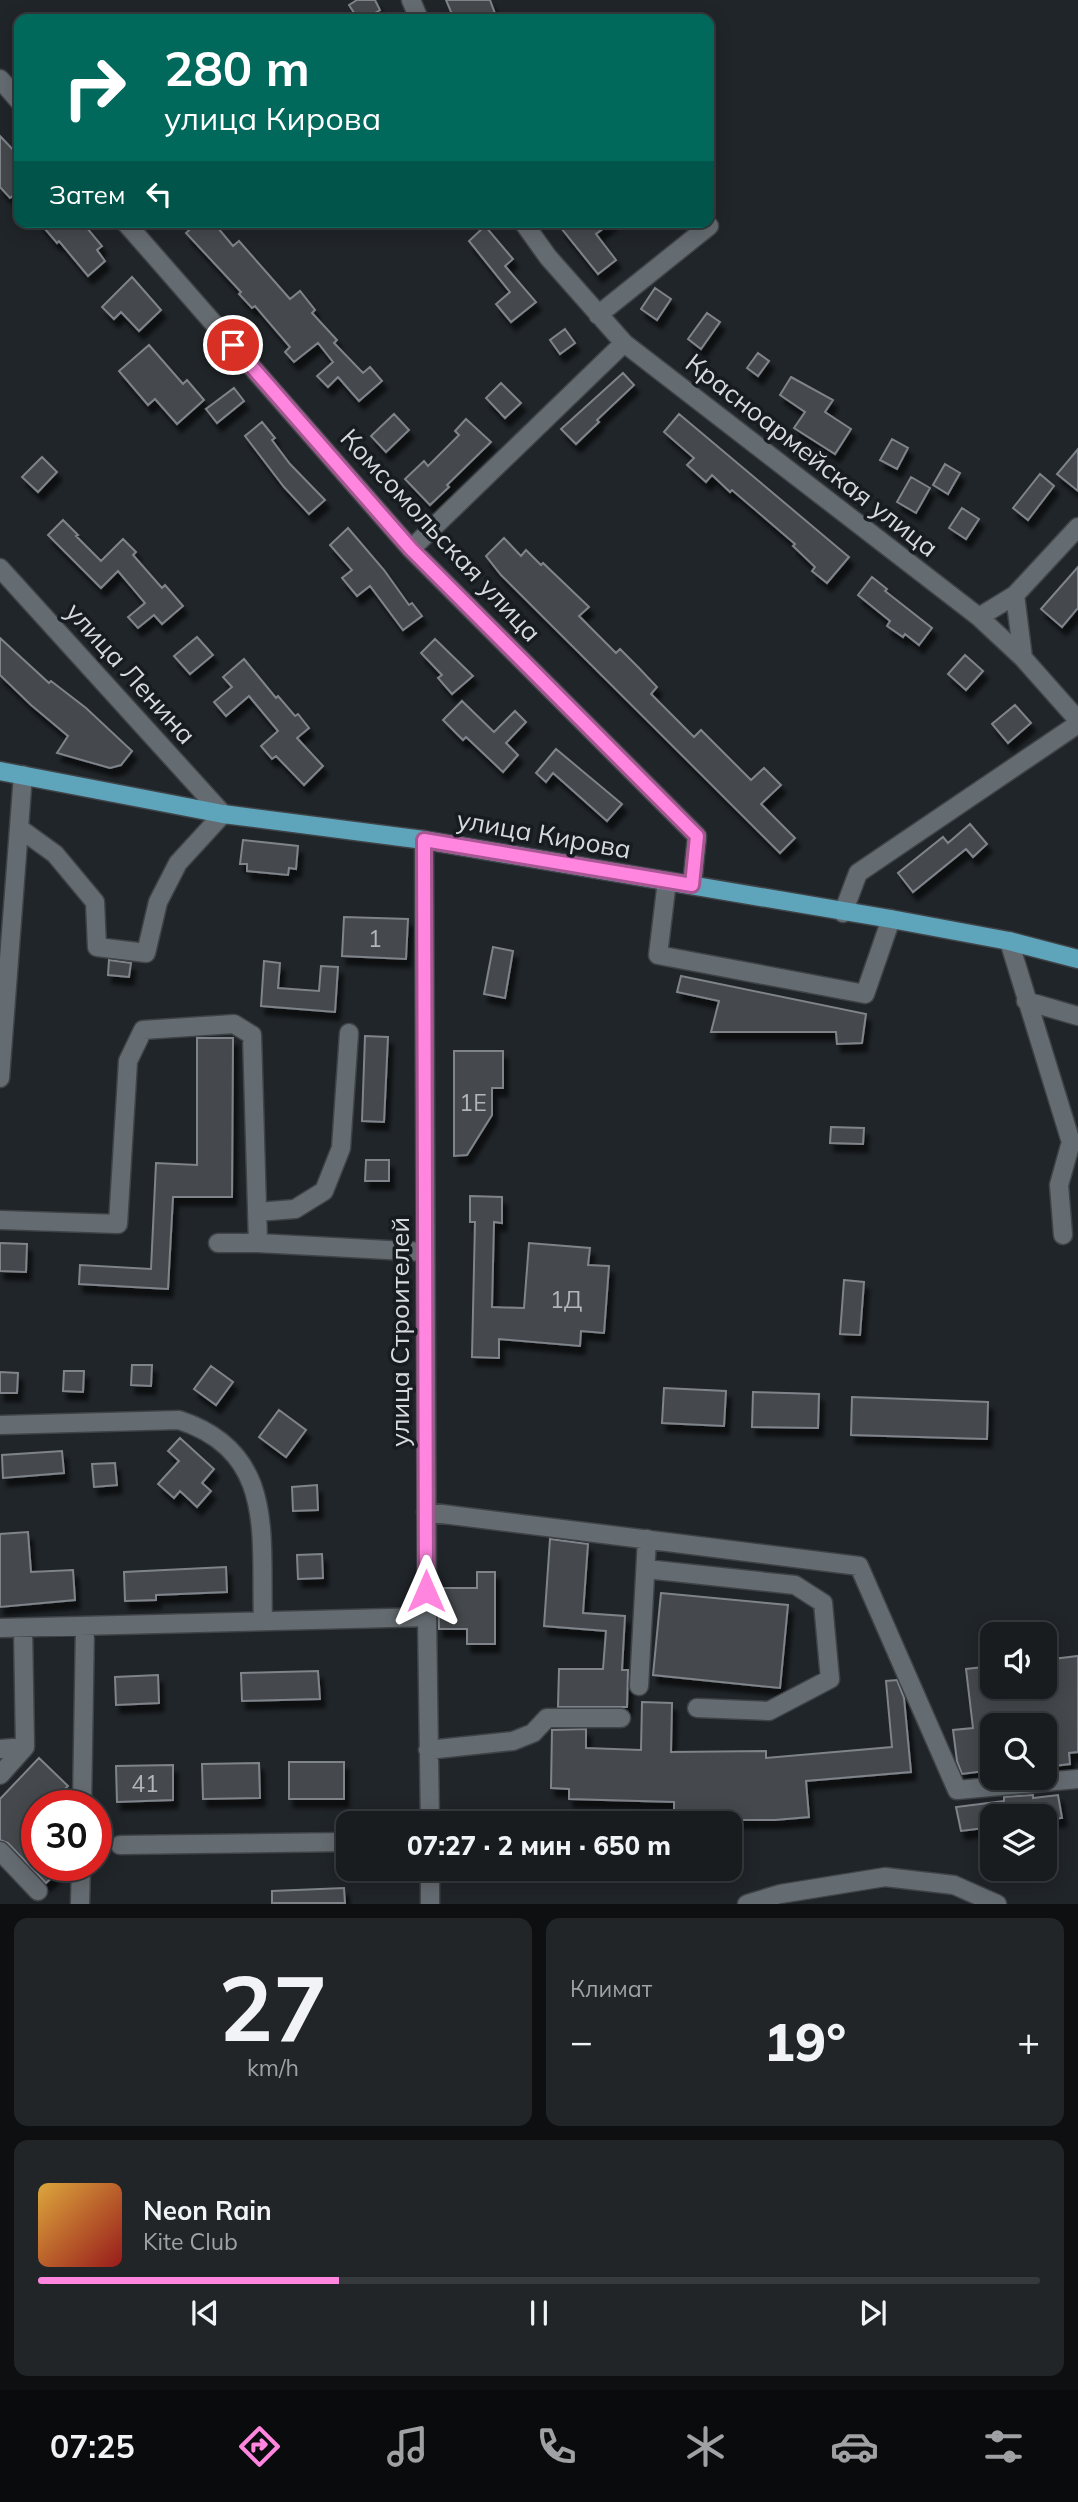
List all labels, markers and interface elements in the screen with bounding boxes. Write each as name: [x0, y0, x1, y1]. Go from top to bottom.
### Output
text: 280 m: [164, 37, 310, 98]
icon: right: [49, 42, 140, 133]
text: улица Кирова: [164, 98, 381, 138]
icon: left: [140, 175, 178, 213]
text: Затем: [49, 178, 126, 211]
pin: [203, 315, 263, 375]
icon: arrive: [214, 326, 252, 364]
street label: Красноармейская улица: [679, 346, 945, 564]
street label: Комсомольская улица: [334, 422, 548, 648]
street label: улица Ленина: [59, 595, 203, 751]
street label: улица Кирова: [454, 802, 634, 866]
house number: 1: [368, 924, 382, 953]
house number: 1Е: [459, 1088, 487, 1117]
street label: улица Строителей: [383, 1217, 416, 1447]
house number: 1Д: [550, 1285, 582, 1314]
position arrow: [389, 1554, 463, 1628]
map controls: [980, 1622, 1057, 1881]
button: sound: [980, 1622, 1057, 1699]
button: search: [980, 1713, 1057, 1790]
house number: 41: [131, 1769, 159, 1798]
speed limit sign: 30: [21, 1790, 112, 1881]
button: layers: [980, 1804, 1057, 1881]
text: 07:27 · 2 мин · 650 m: [407, 1829, 671, 1862]
text: 27: [218, 1950, 328, 2064]
text: Климат: [570, 1974, 652, 2003]
text: 19°: [764, 2009, 846, 2074]
text: −: [570, 2017, 593, 2065]
text: +: [1017, 2017, 1040, 2065]
text: km/h: [247, 2053, 299, 2082]
text: Neon Rain: [143, 2194, 272, 2227]
text: Kite Club: [143, 2227, 238, 2256]
icon: previous: [186, 2294, 224, 2332]
icon: pause: [520, 2294, 558, 2332]
icon: next: [854, 2294, 892, 2332]
icon: directions: [235, 2422, 284, 2471]
icon: music: [383, 2422, 432, 2471]
icon: phone: [532, 2422, 581, 2471]
icon: climate: [681, 2422, 730, 2471]
icon: car: [830, 2422, 879, 2471]
icon: filters: [979, 2422, 1028, 2471]
text: 07:25: [50, 2426, 135, 2466]

